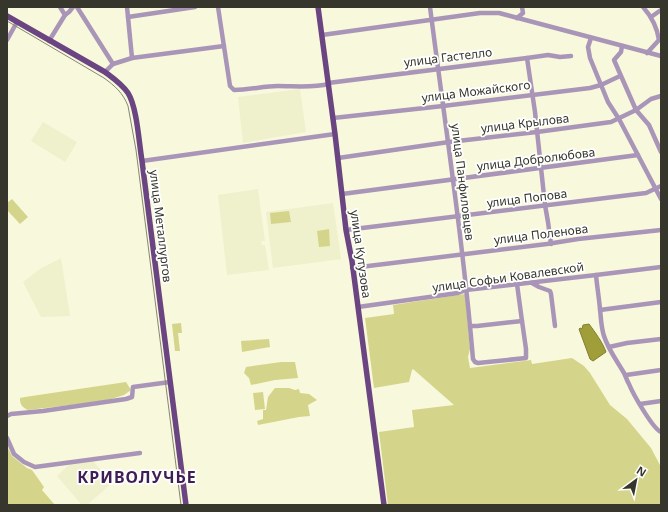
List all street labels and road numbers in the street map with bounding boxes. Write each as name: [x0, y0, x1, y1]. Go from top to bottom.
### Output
street label: улица Гастелло: [403, 43, 493, 71]
street label: улица Можайского: [421, 76, 531, 106]
street label: улица Крылова: [480, 109, 570, 137]
street label: улица Панфиловцев: [447, 122, 479, 242]
street label: улица Добролюбова: [476, 143, 596, 175]
street label: улица Металлургов: [146, 169, 176, 283]
street label: улица Попова: [486, 185, 568, 211]
street label: улица Кутузова: [346, 209, 376, 299]
street label: улица Поленова: [493, 220, 589, 248]
street label: улица Софьи Ковалевской: [431, 258, 585, 296]

